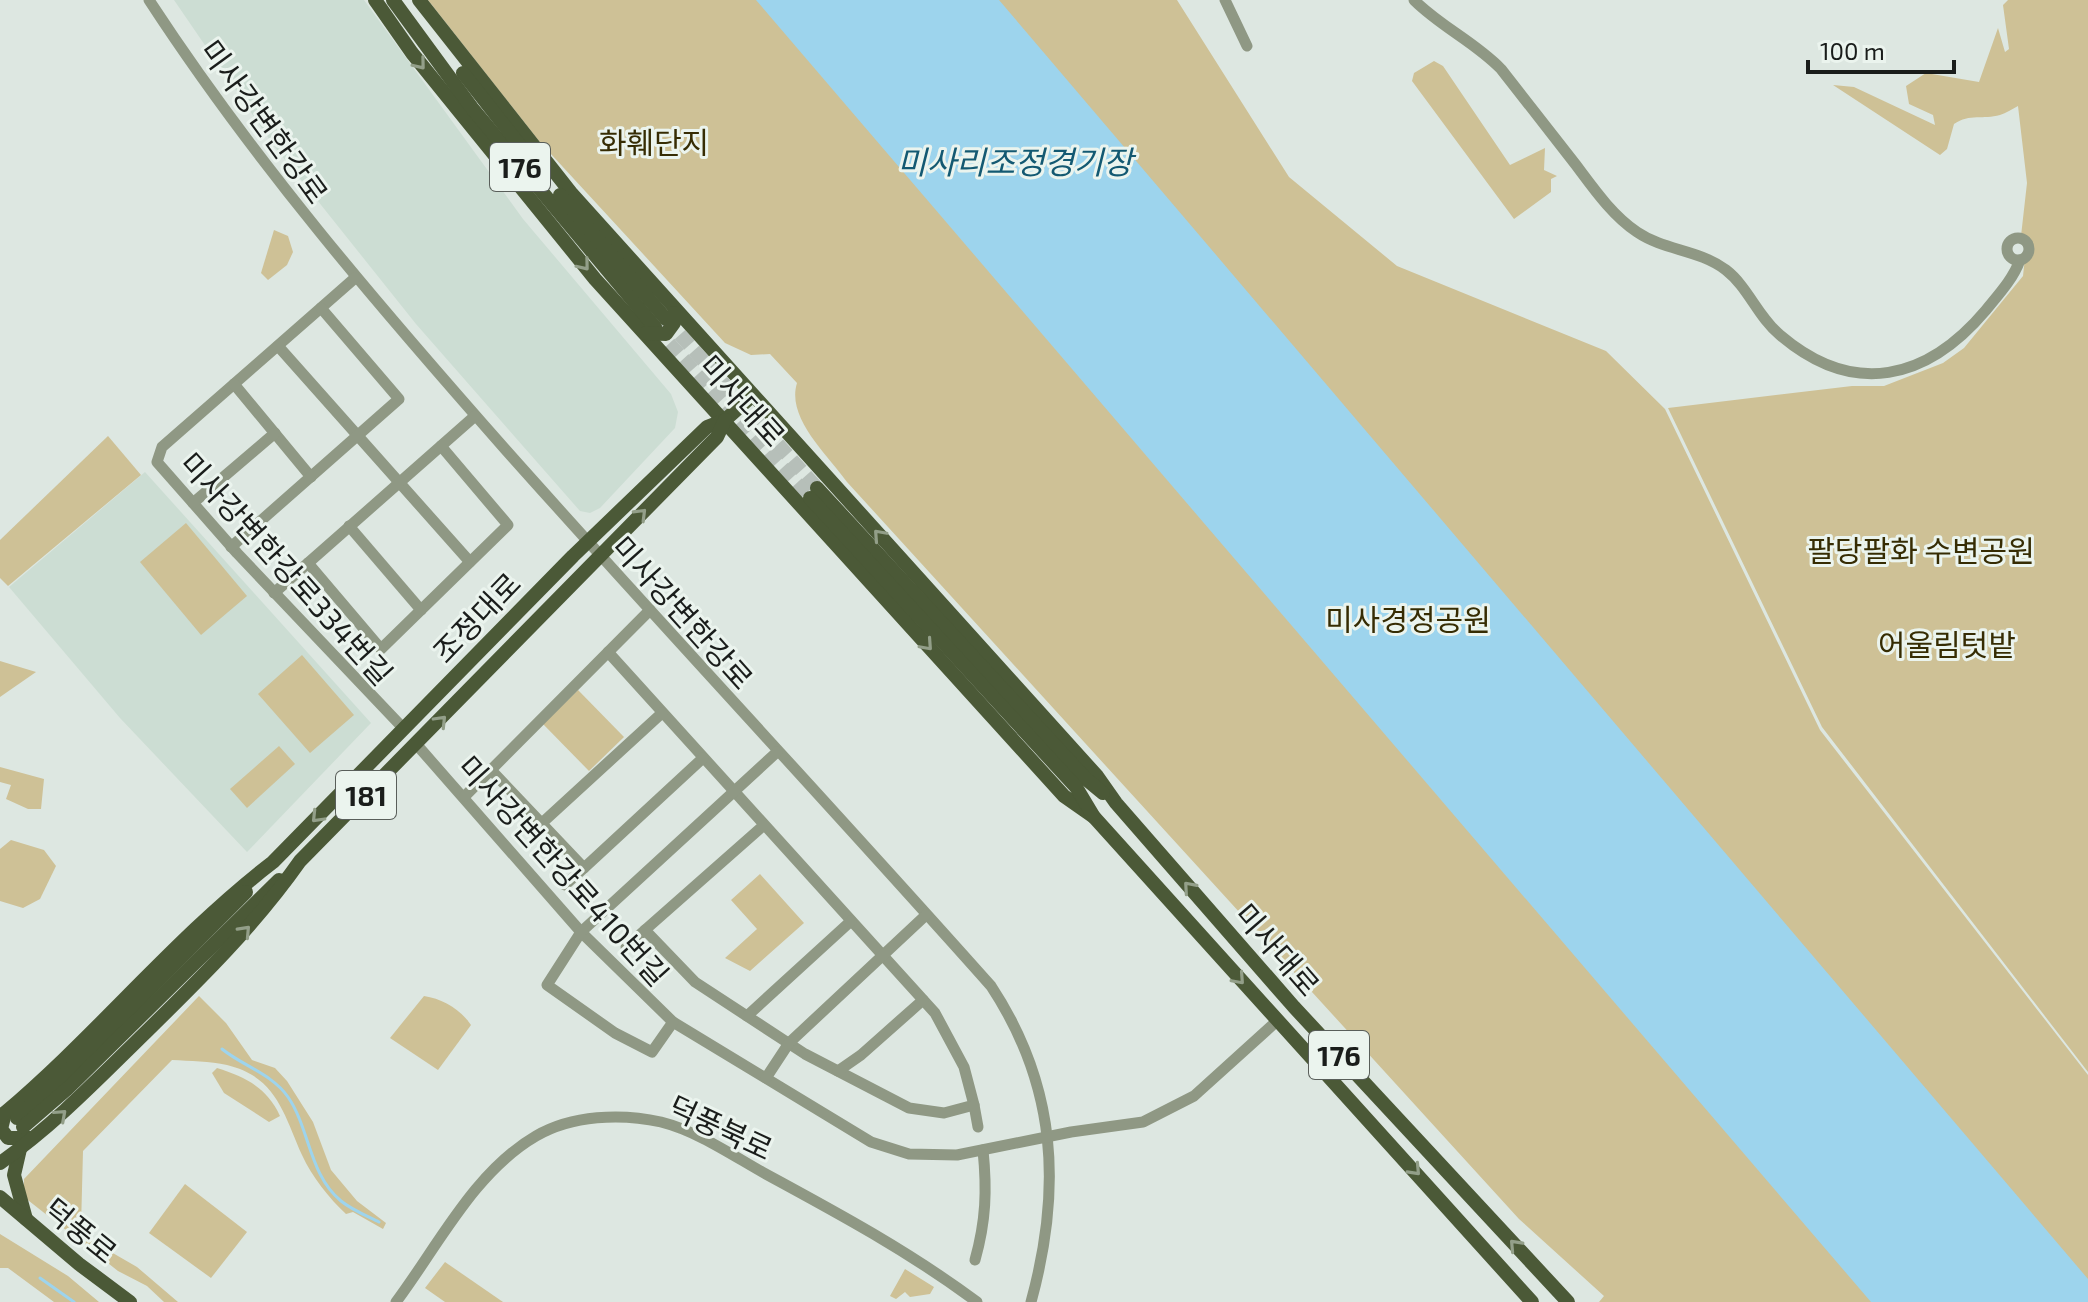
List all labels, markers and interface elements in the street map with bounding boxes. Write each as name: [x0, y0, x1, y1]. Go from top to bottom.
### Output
scale bar: [1808, 24, 1954, 74]
street label: 미사강변한강로: [194, 32, 336, 210]
text: 100 m: [1820, 36, 1885, 65]
one-way arrow: [410, 55, 425, 69]
park label: 화훼단지: [599, 124, 709, 160]
water label: 미사리조정경기장: [897, 142, 1137, 180]
road number: 176: [490, 143, 550, 191]
one-way arrow: [574, 256, 589, 271]
street label: 미사대로: [693, 347, 793, 453]
street label: 미사강변한강로334번길: [173, 444, 401, 692]
one-way arrow: [631, 508, 646, 523]
street label: 미사강변한강로: [605, 528, 761, 696]
one-way arrow: [874, 529, 888, 544]
park label: 팔당팔화 수변공원: [1807, 532, 2035, 568]
street label: 조정대로: [425, 565, 527, 669]
park label: 미사경정공원: [1325, 601, 1491, 637]
park label: 어울림텃밭: [1878, 626, 2016, 662]
one-way arrow: [917, 635, 932, 650]
one-way arrow: [431, 716, 446, 730]
street label: 미사강변한강로410번길: [451, 748, 677, 992]
road number: 181: [336, 771, 396, 819]
one-way arrow: [312, 808, 327, 822]
one-way arrow: [1184, 881, 1199, 896]
street label: 미사대로: [1228, 896, 1328, 1002]
one-way arrow: [236, 926, 250, 941]
one-way arrow: [1230, 969, 1244, 984]
road number: 176: [1309, 1031, 1369, 1079]
street label: 덕풍북로: [663, 1087, 779, 1167]
one-way arrow: [52, 1110, 67, 1125]
one-way arrow: [1405, 1161, 1419, 1176]
street label: 덕풍로: [37, 1190, 125, 1270]
one-way arrow: [1510, 1239, 1524, 1254]

